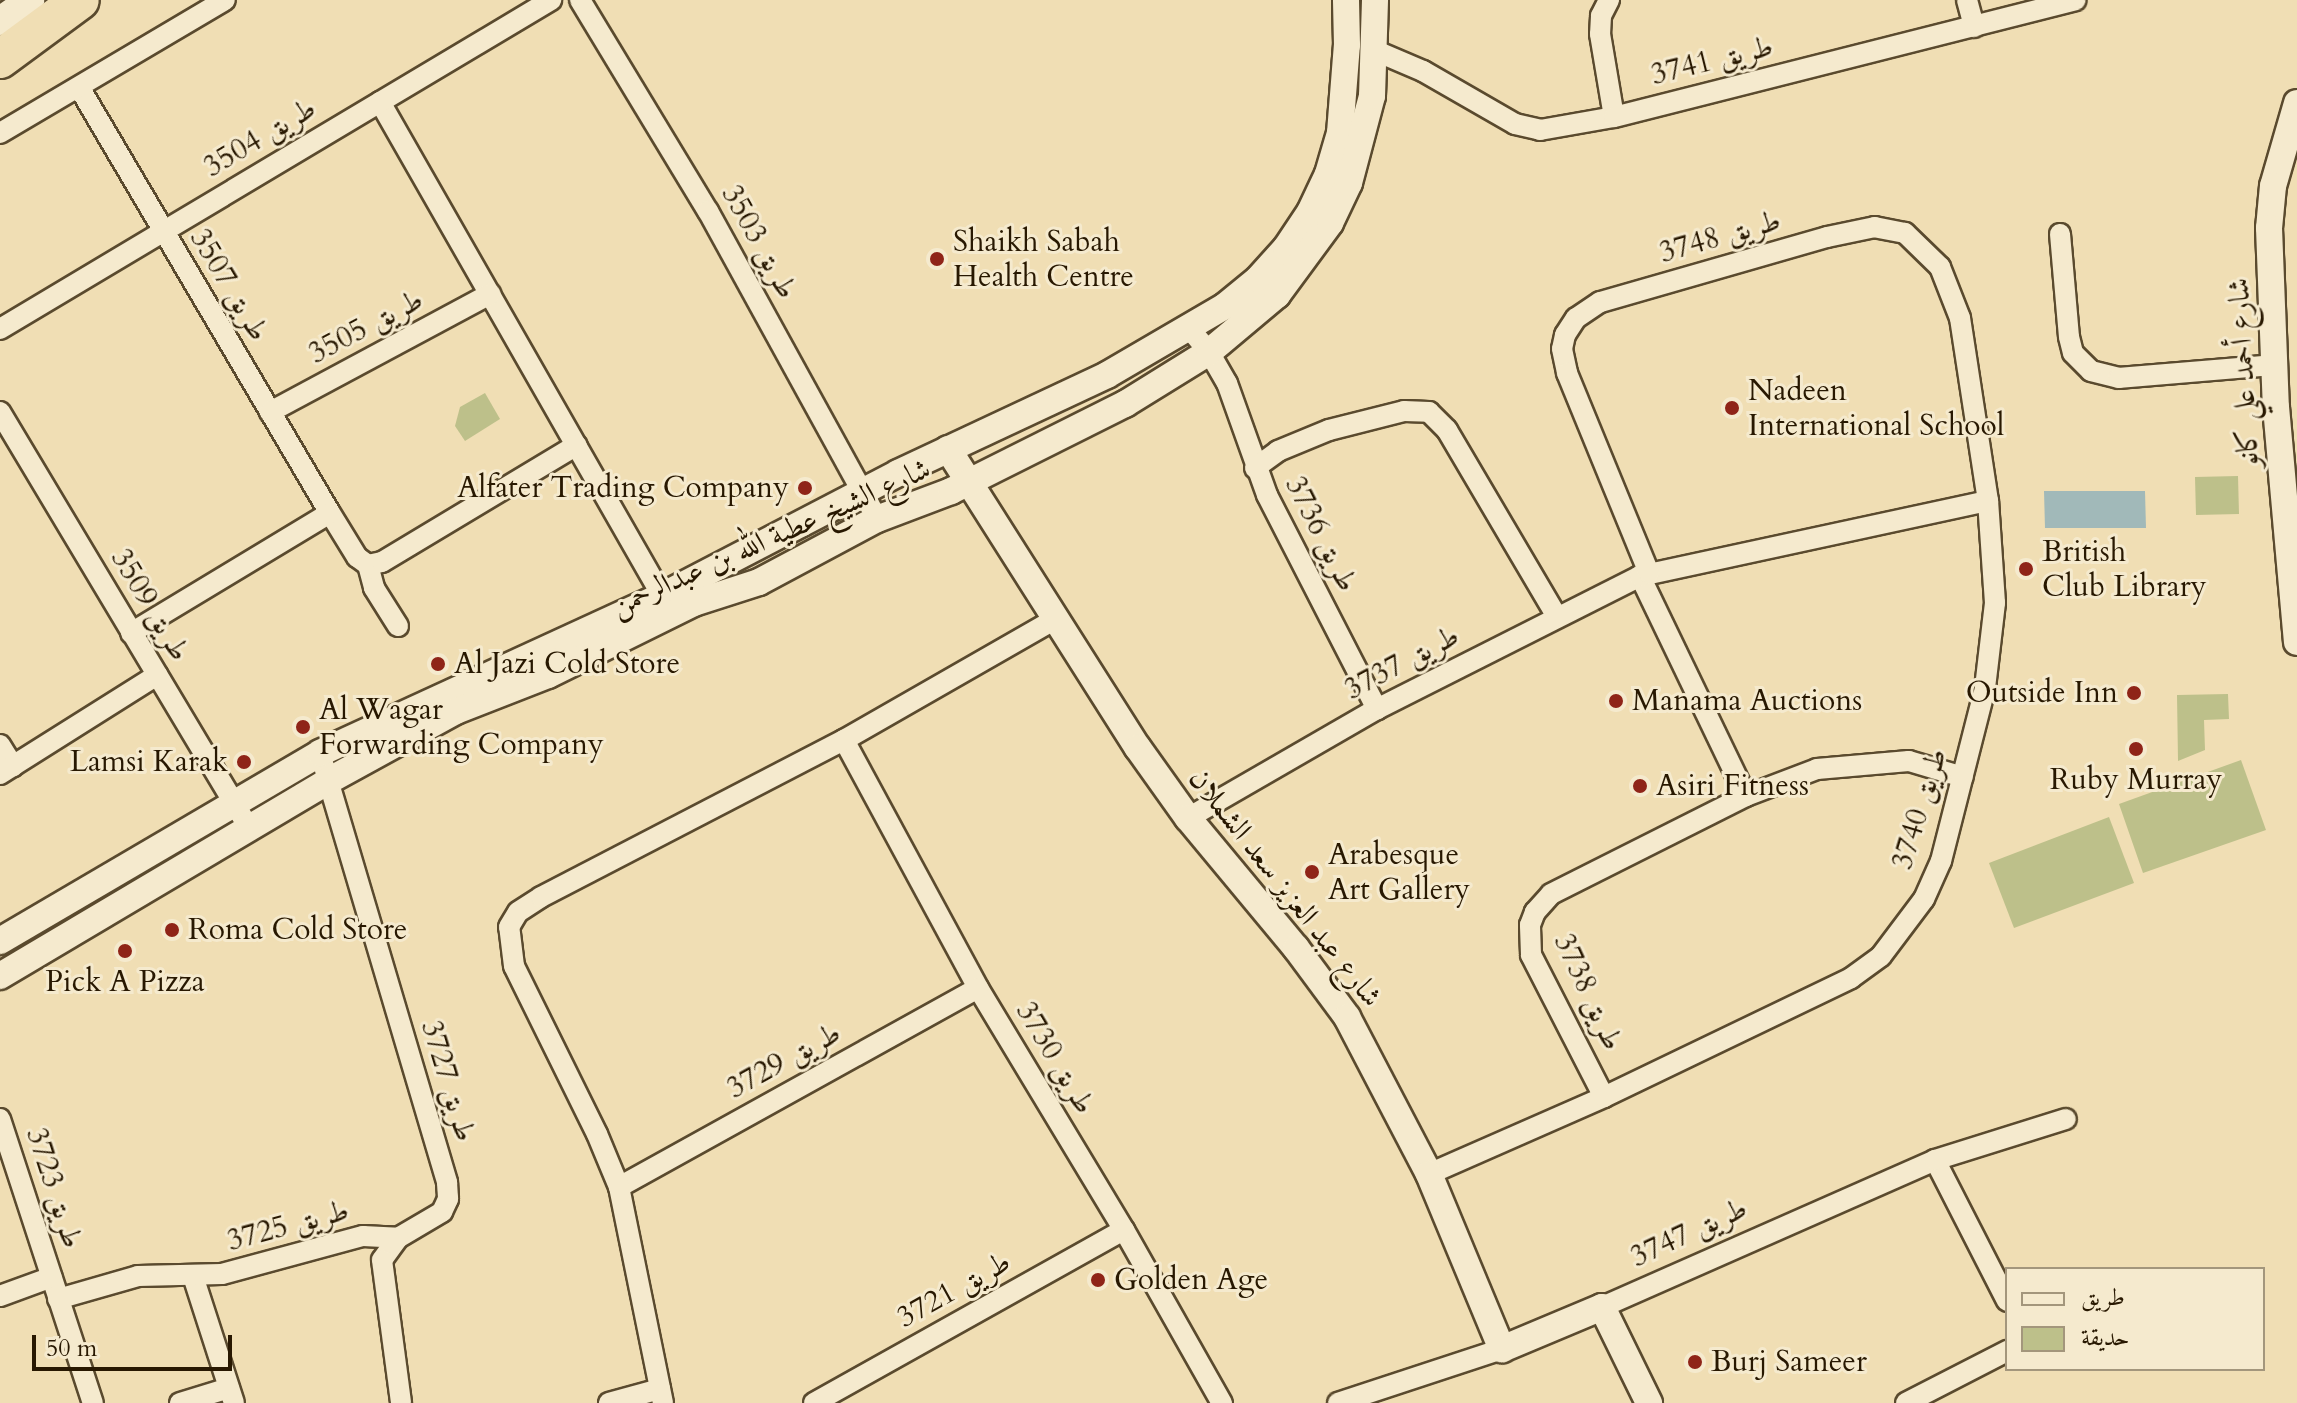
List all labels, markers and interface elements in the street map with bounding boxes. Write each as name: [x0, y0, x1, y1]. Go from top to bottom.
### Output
street label: طريق 3741: [1647, 28, 1777, 94]
street label: طريق 3504: [197, 91, 323, 185]
street label: طريق 3503: [713, 179, 805, 305]
street label: طريق 3748: [1655, 203, 1785, 271]
street label: طريق 3507: [182, 222, 276, 348]
place label: Shaikh Sabah Health Centre: [953, 224, 1134, 294]
marker: Shaikh Sabah Health Centre: [928, 250, 946, 268]
street label: شارع أحمد علي كانو: [2221, 277, 2267, 469]
street label: طريق 3505: [303, 282, 429, 372]
place label: Nadeen International School: [1748, 373, 2004, 444]
marker: Nadeen International School: [1723, 399, 1741, 417]
street label: شارع الشيخ عطية الله بن عبدالرحمن: [606, 451, 936, 625]
place label: Alfater Trading Company: [457, 470, 789, 506]
street label: طريق 3736: [1277, 470, 1365, 598]
marker: Alfater Trading Company: [796, 479, 814, 497]
place label: British Club Library: [2042, 534, 2207, 604]
street label: طريق 3509: [103, 542, 197, 668]
marker: British Club Library: [2017, 560, 2035, 578]
street label: طريق 3737: [1339, 618, 1465, 708]
place label: Al Jazi Cold Store: [454, 646, 680, 682]
marker: Al Jazi Cold Store: [429, 655, 447, 673]
place label: Outside Inn: [1966, 675, 2118, 711]
place label: Manama Auctions: [1632, 683, 1862, 719]
marker: Outside Inn: [2125, 684, 2143, 702]
place label: Al Wagar Forwarding Company: [319, 692, 604, 762]
marker: Manama Auctions: [1607, 692, 1625, 710]
marker: Al Wagar Forwarding Company: [294, 718, 312, 736]
marker: Ruby Murray: [2127, 740, 2145, 758]
place label: Lamsi Karak: [70, 744, 228, 780]
street label: طريق 3740: [1885, 744, 1955, 874]
marker: Lamsi Karak: [235, 753, 253, 771]
street label: شارع عبد العزيز سعد الشملان: [1181, 762, 1389, 1014]
place label: Ruby Murray: [2050, 762, 2222, 798]
place label: Asiri Fitness: [1656, 768, 1809, 804]
marker: Asiri Fitness: [1631, 777, 1649, 795]
place label: Arabesque Art Gallery: [1328, 837, 1470, 908]
marker: Arabesque Art Gallery: [1303, 863, 1321, 881]
place label: Roma Cold Store: [188, 912, 407, 948]
marker: Roma Cold Store: [163, 921, 181, 939]
street label: طريق 3738: [1545, 928, 1631, 1056]
marker: Pick A Pizza: [116, 942, 134, 960]
place label: Pick A Pizza: [45, 964, 205, 1000]
street label: طريق 3730: [1008, 995, 1102, 1121]
street label: طريق 3729: [721, 1015, 847, 1107]
street label: طريق 3727: [413, 1016, 483, 1146]
street label: طريق 3723: [18, 1123, 90, 1253]
street label: طريق 3747: [1625, 1190, 1753, 1276]
street label: طريق 3725: [223, 1193, 353, 1259]
street label: طريق 3721: [891, 1244, 1017, 1336]
place label: Golden Age: [1114, 1262, 1268, 1298]
legend: [2005, 1267, 2265, 1371]
marker: Golden Age: [1089, 1271, 1107, 1289]
text: طريق: [2081, 1281, 2125, 1314]
scale bar: [36, 1319, 236, 1369]
text: حديقة: [2081, 1321, 2130, 1354]
text: 50 m: [46, 1332, 97, 1365]
place label: Burj Sameer: [1711, 1344, 1867, 1380]
marker: Burj Sameer: [1686, 1353, 1704, 1371]

